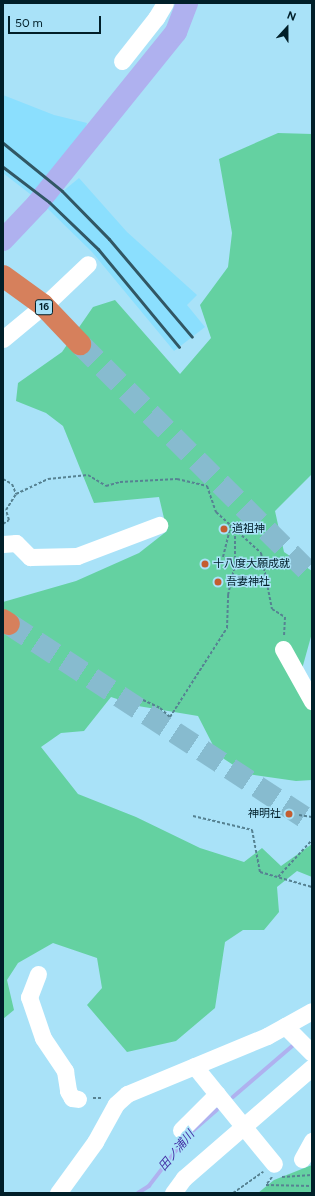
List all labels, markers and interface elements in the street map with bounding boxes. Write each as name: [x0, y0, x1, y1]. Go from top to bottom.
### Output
scale bar: [10, 8, 103, 34]
north arrow: [267, 8, 307, 48]
text: N: [285, 9, 298, 24]
text: 50 m: [15, 16, 43, 30]
road number: 16: [34, 299, 54, 315]
place label: 道祖神: [232, 522, 265, 536]
marker: 道祖神: [219, 524, 229, 534]
place label: 十八度大願成就: [213, 557, 290, 571]
marker: 十八度大願成就: [200, 559, 210, 569]
place label: 吾妻神社: [226, 575, 270, 589]
marker: 吾妻神社: [213, 577, 223, 587]
place label: 神明社: [248, 807, 281, 821]
marker: 神明社: [284, 809, 294, 819]
water label: 田ノ浦川: [156, 1128, 198, 1174]

